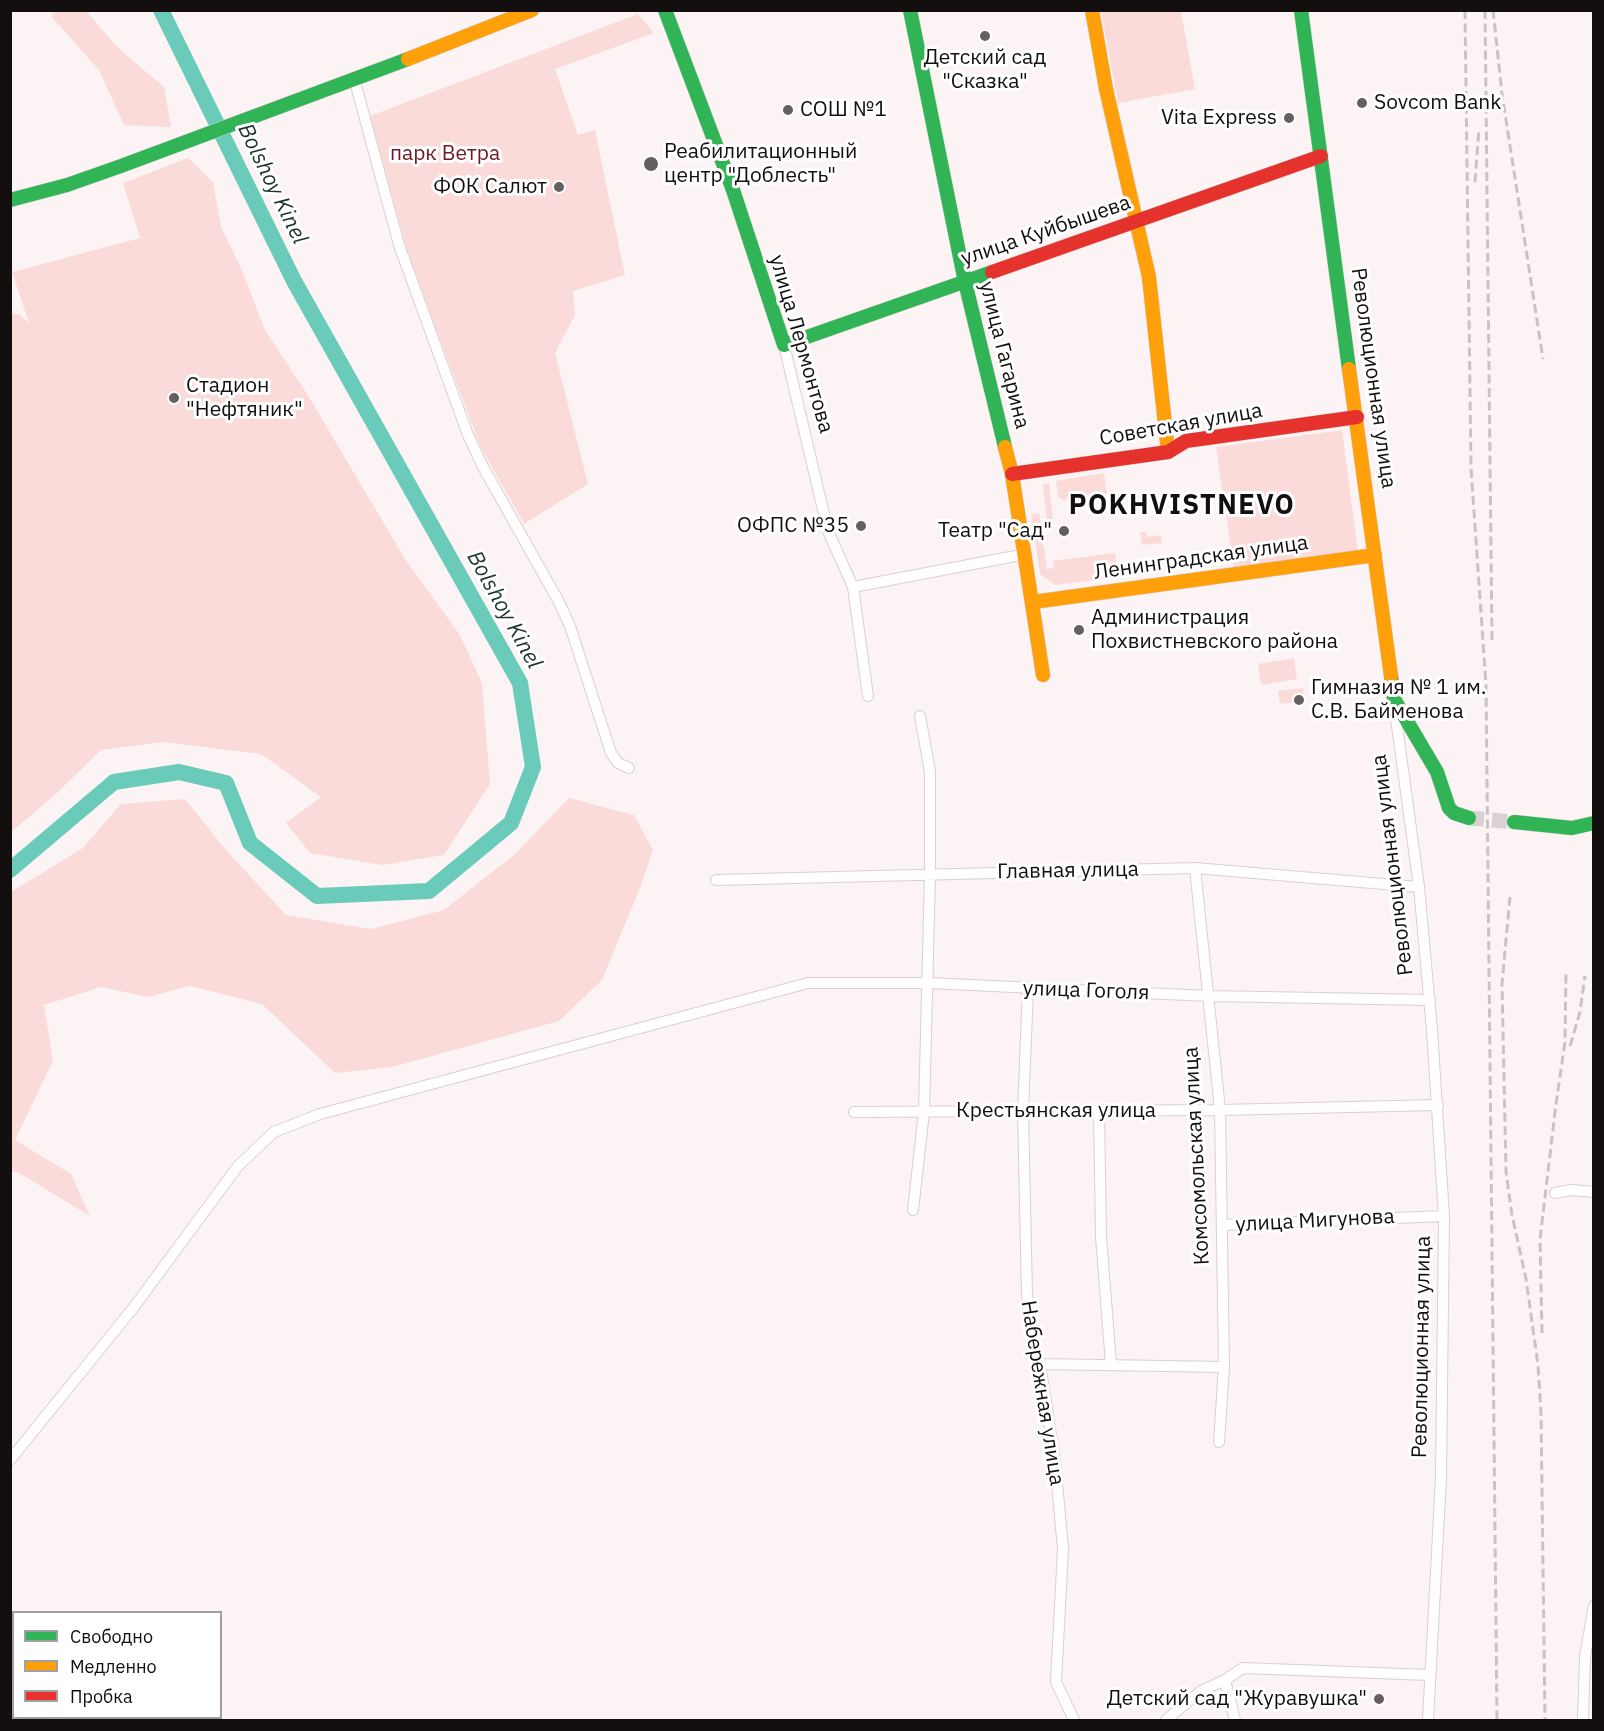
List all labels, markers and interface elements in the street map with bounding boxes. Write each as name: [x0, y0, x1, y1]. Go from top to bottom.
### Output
marker: Детский сад "Сказка": [978, 29, 992, 43]
place label: Детский сад "Сказка": [924, 45, 1046, 95]
place label: Sovcom Bank: [1374, 90, 1501, 116]
marker: Sovcom Bank: [1355, 96, 1369, 110]
place label: СОШ №1: [800, 97, 887, 123]
marker: СОШ №1: [781, 103, 795, 117]
place label: Vita Express: [1161, 105, 1277, 131]
marker: Vita Express: [1282, 111, 1296, 125]
water label: Bolshoy Kinel: [232, 120, 312, 248]
place label: Реабилитационный центр "Доблесть": [664, 139, 857, 189]
park label: парк Ветра: [390, 141, 500, 167]
marker: Реабилитационный центр "Доблесть": [642, 155, 660, 173]
place label: ФОК Салют: [433, 174, 547, 200]
marker: ФОК Салют: [552, 180, 566, 194]
street label: улица Куйбышева: [958, 190, 1134, 272]
street label: улица Лермонтова: [764, 252, 838, 436]
street label: Революционная улица: [1345, 266, 1401, 490]
street label: улица Гагарина: [973, 279, 1035, 431]
place label: Стадион "Нефтяник": [186, 373, 303, 423]
marker: Стадион "Нефтяник": [167, 391, 181, 405]
street label: Советская улица: [1098, 398, 1264, 452]
district label: POKHVISTNEVO: [1069, 490, 1295, 522]
place label: ОФПС №35: [737, 513, 849, 539]
place label: Театр "Сад": [938, 518, 1052, 544]
marker: ОФПС №35: [854, 519, 868, 533]
marker: Театр "Сад": [1057, 524, 1071, 538]
street label: Ленинградская улица: [1092, 530, 1310, 586]
water label: Bolshoy Kinel: [461, 546, 547, 674]
place label: Администрация Похвистневского района: [1091, 605, 1338, 655]
marker: Администрация Похвистневского района: [1072, 623, 1086, 637]
place label: Гимназия № 1 им. С.В. Байменова: [1311, 675, 1487, 725]
marker: Гимназия № 1 им. С.В. Байменова: [1292, 693, 1306, 707]
street label: Революционная улица: [1367, 753, 1419, 977]
street label: Главная улица: [997, 857, 1139, 885]
street label: улица Гоголя: [1022, 976, 1150, 1006]
street label: Комсомольская улица: [1179, 1046, 1215, 1266]
street label: Крестьянская улица: [956, 1098, 1156, 1124]
street label: улица Мигунова: [1235, 1204, 1395, 1238]
street label: Революционная улица: [1407, 1236, 1437, 1458]
street label: Набережная улица: [1015, 1299, 1069, 1487]
legend: [12, 1611, 222, 1719]
text: Свободно: [70, 1625, 153, 1648]
text: Медленно: [70, 1655, 157, 1678]
text: Пробка: [70, 1685, 133, 1708]
place label: Детский сад "Журавушка": [1107, 1686, 1367, 1712]
marker: Детский сад "Журавушка": [1372, 1692, 1386, 1706]

